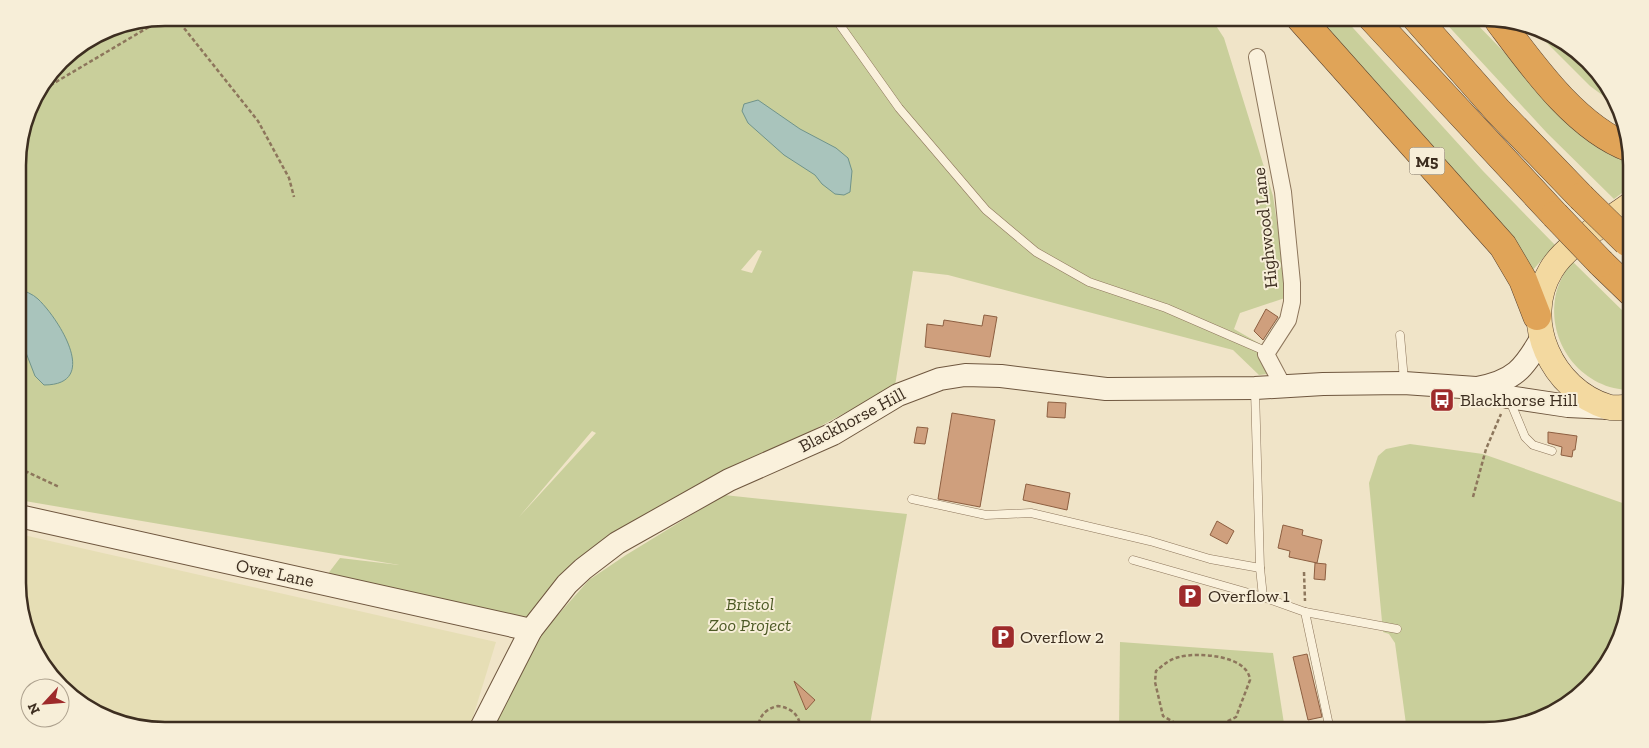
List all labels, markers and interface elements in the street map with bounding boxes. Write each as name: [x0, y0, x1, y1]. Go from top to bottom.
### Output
road number: M5: [1410, 148, 1444, 175]
street label: Highwood Lane: [1248, 166, 1282, 290]
street label: Blackhorse Hill: [795, 383, 909, 457]
bus stop icon: Blackhorse Hill: [1429, 387, 1455, 413]
place label: Blackhorse Hill: [1460, 389, 1578, 411]
street label: Over Lane: [234, 554, 316, 592]
parking icon: Overflow 1: [1177, 583, 1203, 609]
place label: Overflow 1: [1208, 585, 1290, 607]
park label: Bristol Zoo Project: [709, 593, 791, 636]
parking icon: Overflow 2: [990, 624, 1016, 650]
place label: Overflow 2: [1020, 626, 1104, 648]
north arrow: [20, 678, 70, 728]
text: N: [24, 700, 44, 717]

